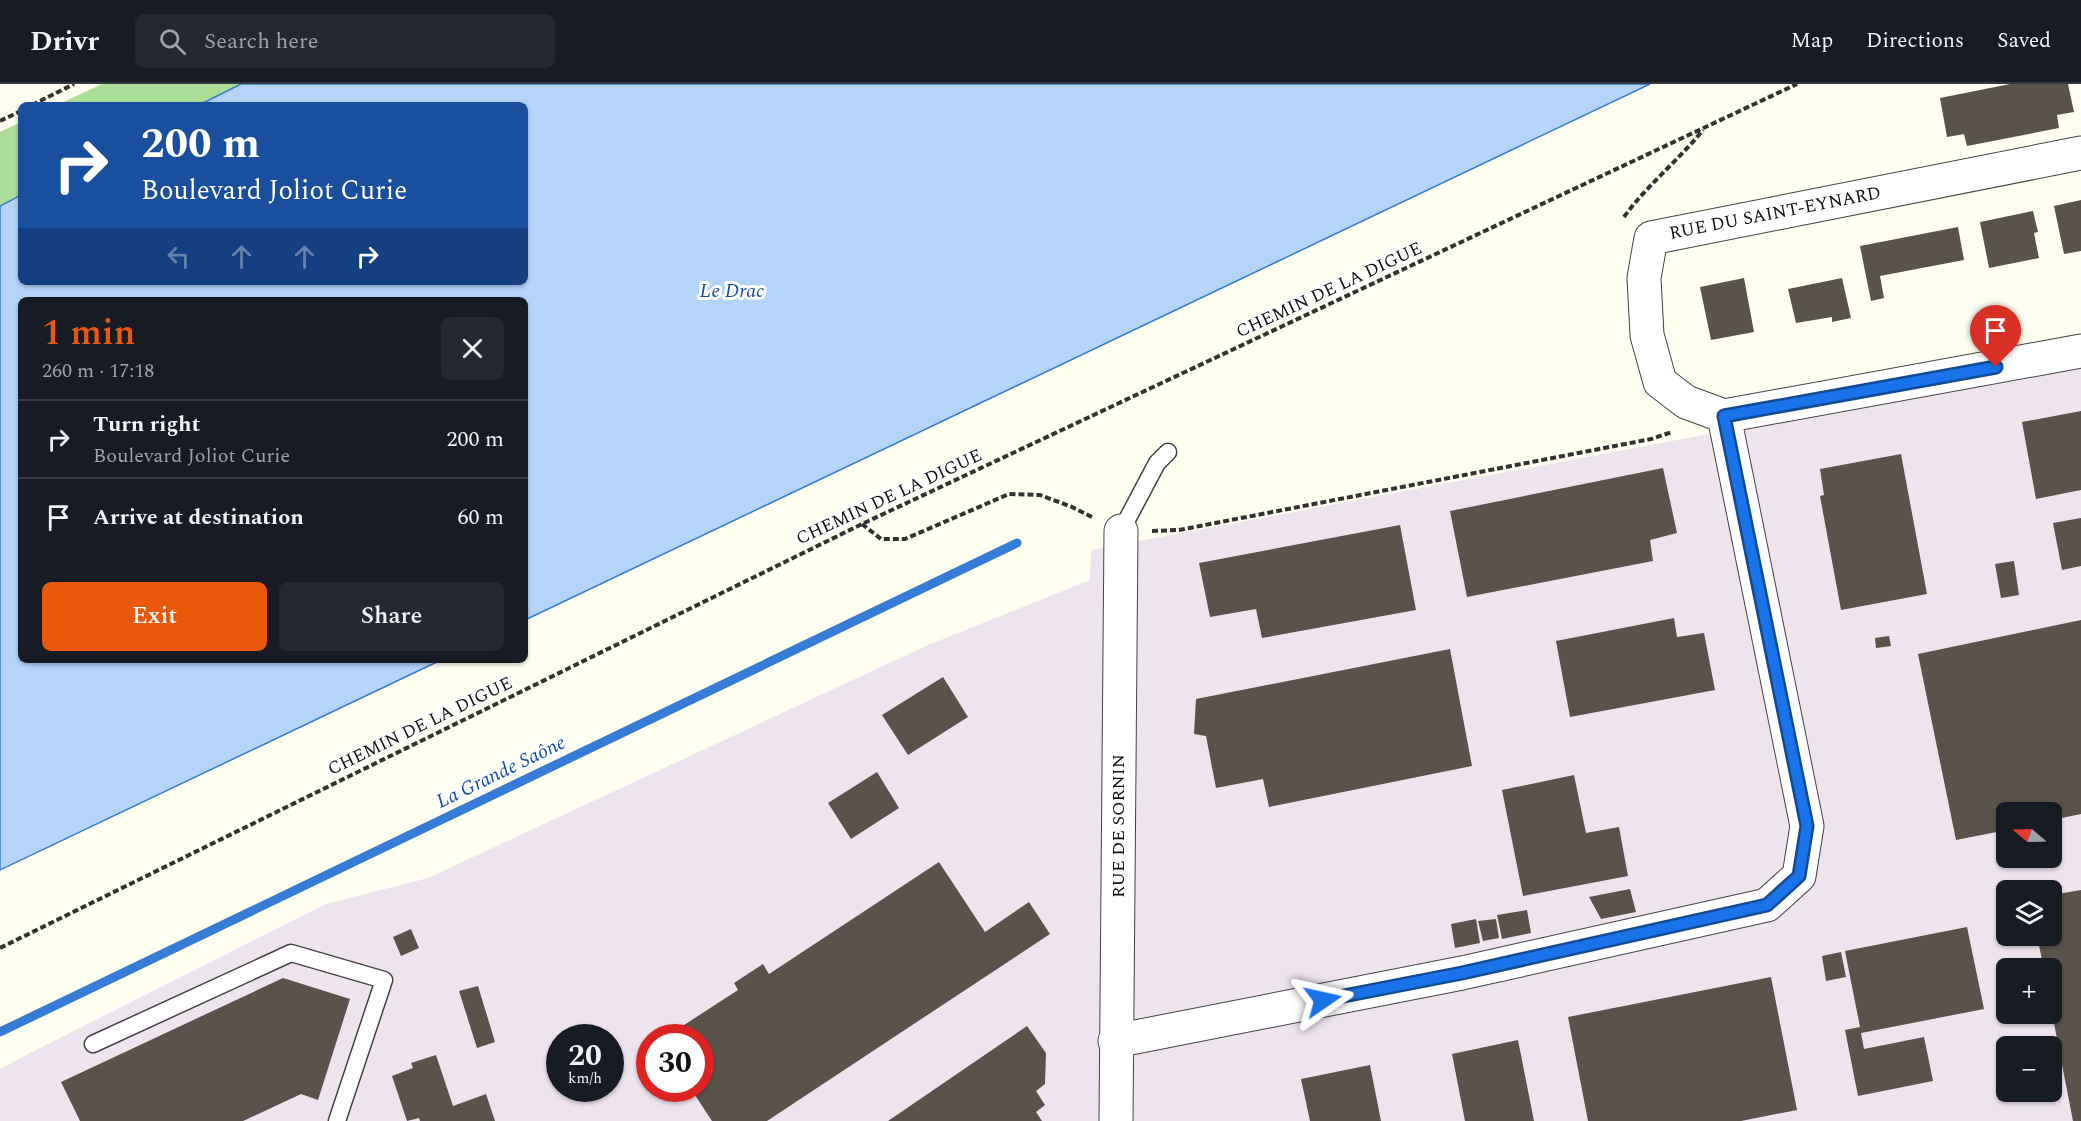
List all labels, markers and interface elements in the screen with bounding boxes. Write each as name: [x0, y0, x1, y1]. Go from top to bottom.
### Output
search box: [135, 14, 555, 68]
text: Drivr: [30, 20, 99, 63]
icon: search: [156, 25, 189, 58]
text: Search here: [204, 25, 318, 58]
text: Map: [1791, 25, 1833, 57]
text: Directions: [1866, 25, 1964, 57]
text: Saved: [1997, 25, 2051, 57]
text: 200 m: [141, 113, 260, 176]
icon: right: [42, 126, 120, 204]
text: Boulevard Joliot Curie: [141, 170, 407, 212]
street label: RUE DU SAINT-EYNARD: [1667, 179, 1883, 247]
street label: CHEMIN DE LA DIGUE: [1231, 235, 1427, 345]
icon: left: [162, 240, 195, 273]
icon: ahead: [225, 240, 258, 273]
icon: ahead: [288, 240, 321, 273]
icon: right: [351, 240, 384, 273]
water label: Le Drac: [700, 276, 765, 306]
pin: [1970, 305, 2021, 367]
text: 1 min: [42, 306, 135, 361]
icon: arrive: [1979, 314, 2012, 347]
button: close: [441, 317, 504, 380]
text: 260 m · 17:18: [42, 356, 154, 386]
text: Turn right: [93, 408, 200, 441]
icon: right: [42, 423, 75, 456]
text: 200 m: [447, 423, 504, 456]
text: Boulevard Joliot Curie: [93, 441, 290, 471]
street label: CHEMIN DE LA DIGUE: [791, 442, 987, 552]
icon: arrive: [42, 501, 75, 534]
text: Arrive at destination: [93, 501, 304, 534]
text: 60 m: [458, 501, 504, 534]
button: Exit: [42, 582, 267, 651]
button: Share: [279, 582, 504, 651]
street label: CHEMIN DE LA DIGUE: [323, 669, 517, 783]
water label: La Grande Saône: [431, 728, 571, 816]
street label: RUE DE SORNIN: [1105, 754, 1132, 898]
north arrow: [1996, 802, 2062, 868]
map controls: [1996, 802, 2062, 1102]
button: layers: [1996, 880, 2062, 946]
button: +: [1996, 958, 2062, 1024]
position arrow: [1291, 968, 1355, 1032]
speed limit sign: 30: [636, 1024, 714, 1102]
text: 20: [568, 1033, 602, 1079]
button: −: [1996, 1036, 2062, 1102]
text: km/h: [568, 1067, 602, 1090]

